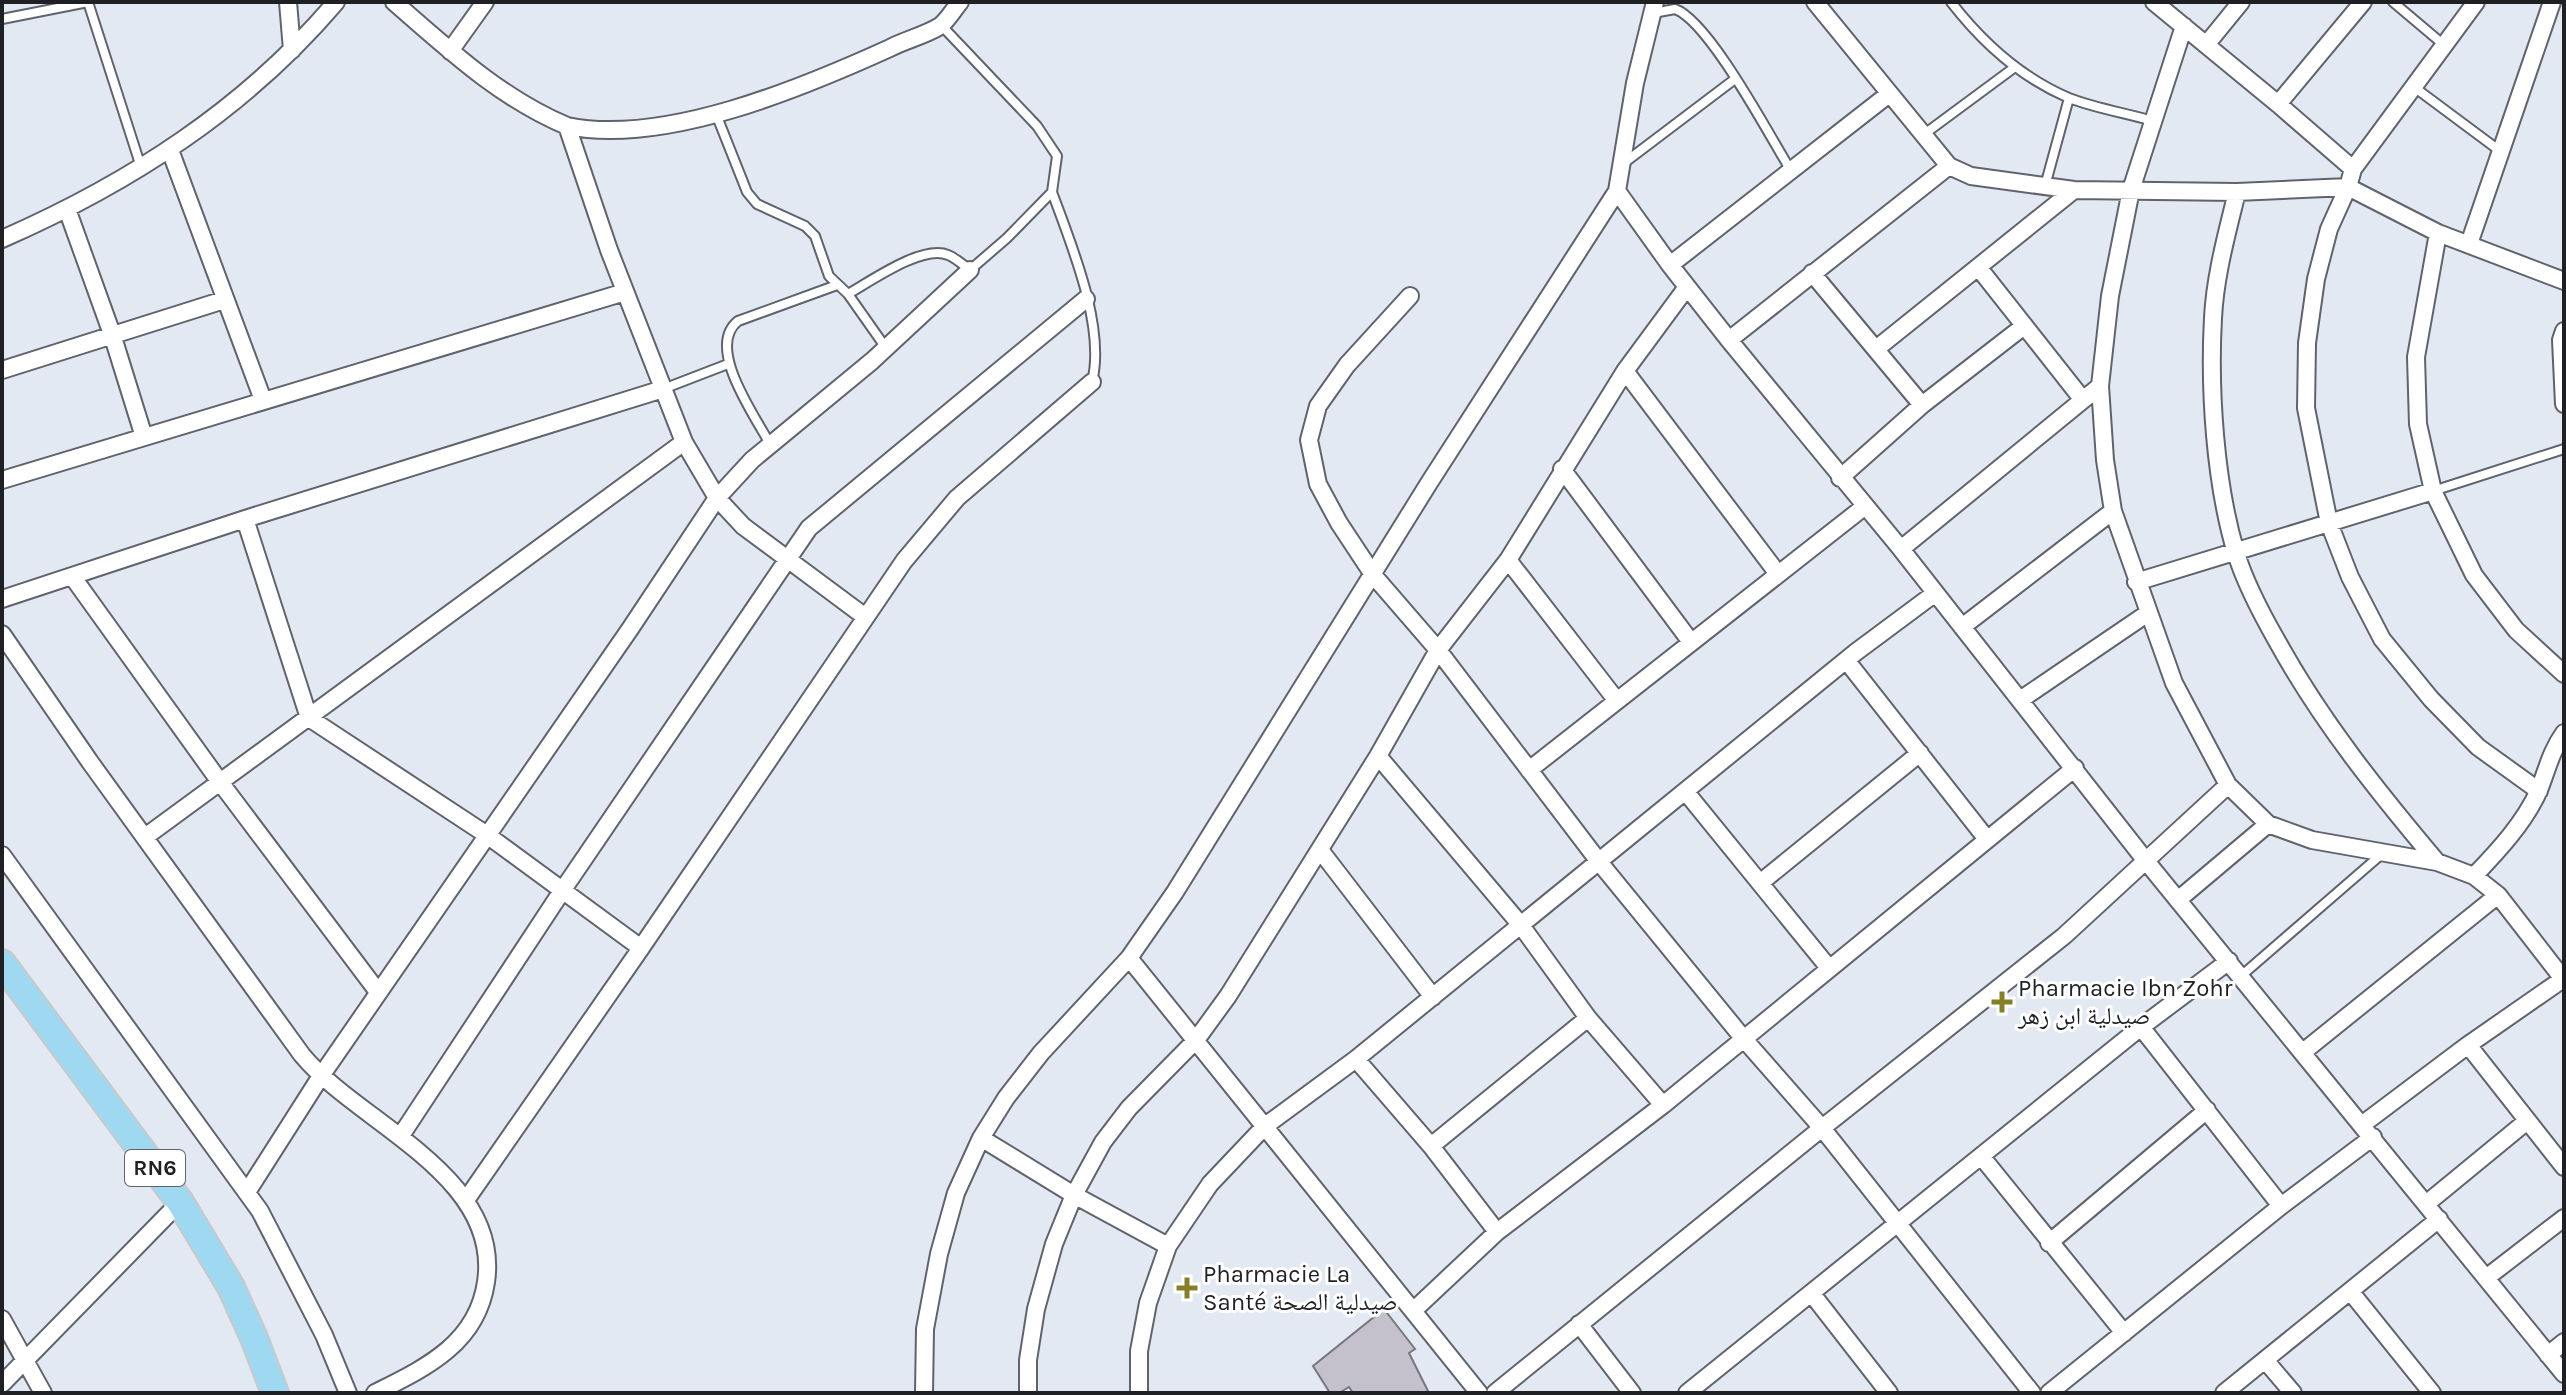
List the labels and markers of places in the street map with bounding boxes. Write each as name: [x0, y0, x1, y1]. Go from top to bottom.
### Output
place label: Pharmacie Ibn Zohr صيدلية ابن زهر: [2017, 974, 2233, 1030]
marker: Pharmacie Ibn Zohr صيدلية ابن زهر: [1993, 993, 2011, 1011]
place label: Pharmacie La Santé صيدلية الصحة: [1203, 1260, 1398, 1316]
marker: Pharmacie La Santé صيدلية الصحة: [1178, 1279, 1196, 1297]

